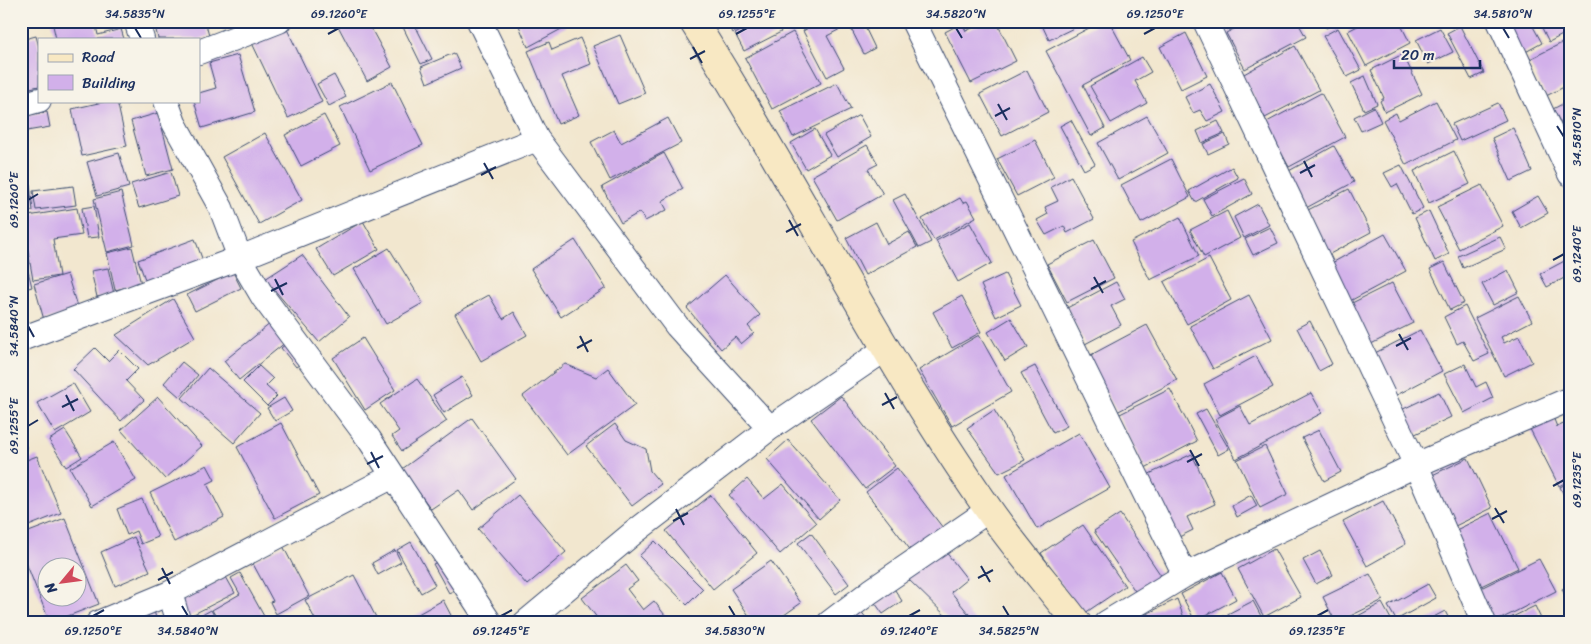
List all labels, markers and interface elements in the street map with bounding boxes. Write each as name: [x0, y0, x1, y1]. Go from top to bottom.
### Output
text: 34.5835°N: [105, 3, 166, 25]
text: 69.1260°E: [311, 3, 368, 25]
text: 69.1255°E: [719, 3, 777, 25]
text: 34.5820°N: [926, 3, 987, 25]
text: 69.1250°E: [1127, 3, 1185, 25]
text: 34.5810°N: [1474, 3, 1533, 25]
legend: [38, 38, 200, 102]
scale bar: [1394, 38, 1480, 70]
text: 20 m: [1401, 42, 1435, 68]
text: Road: [82, 44, 115, 70]
text: Building: [82, 70, 136, 96]
text: 34.5810°N: [1566, 107, 1588, 166]
text: 69.1260°E: [3, 171, 25, 228]
text: 69.1240°E: [1566, 224, 1588, 282]
text: 34.5840°N: [3, 295, 25, 356]
text: 69.1255°E: [3, 396, 25, 454]
text: 69.1235°E: [1566, 451, 1588, 508]
north arrow: [38, 556, 88, 606]
text: N: [38, 577, 65, 599]
text: 69.1250°E: [65, 620, 123, 642]
text: 34.5840°N: [158, 620, 219, 642]
text: 69.1245°E: [473, 620, 531, 642]
text: 34.5830°N: [705, 620, 766, 642]
text: 69.1240°E: [881, 620, 939, 642]
text: 34.5825°N: [979, 620, 1040, 642]
text: 69.1235°E: [1289, 620, 1346, 642]

